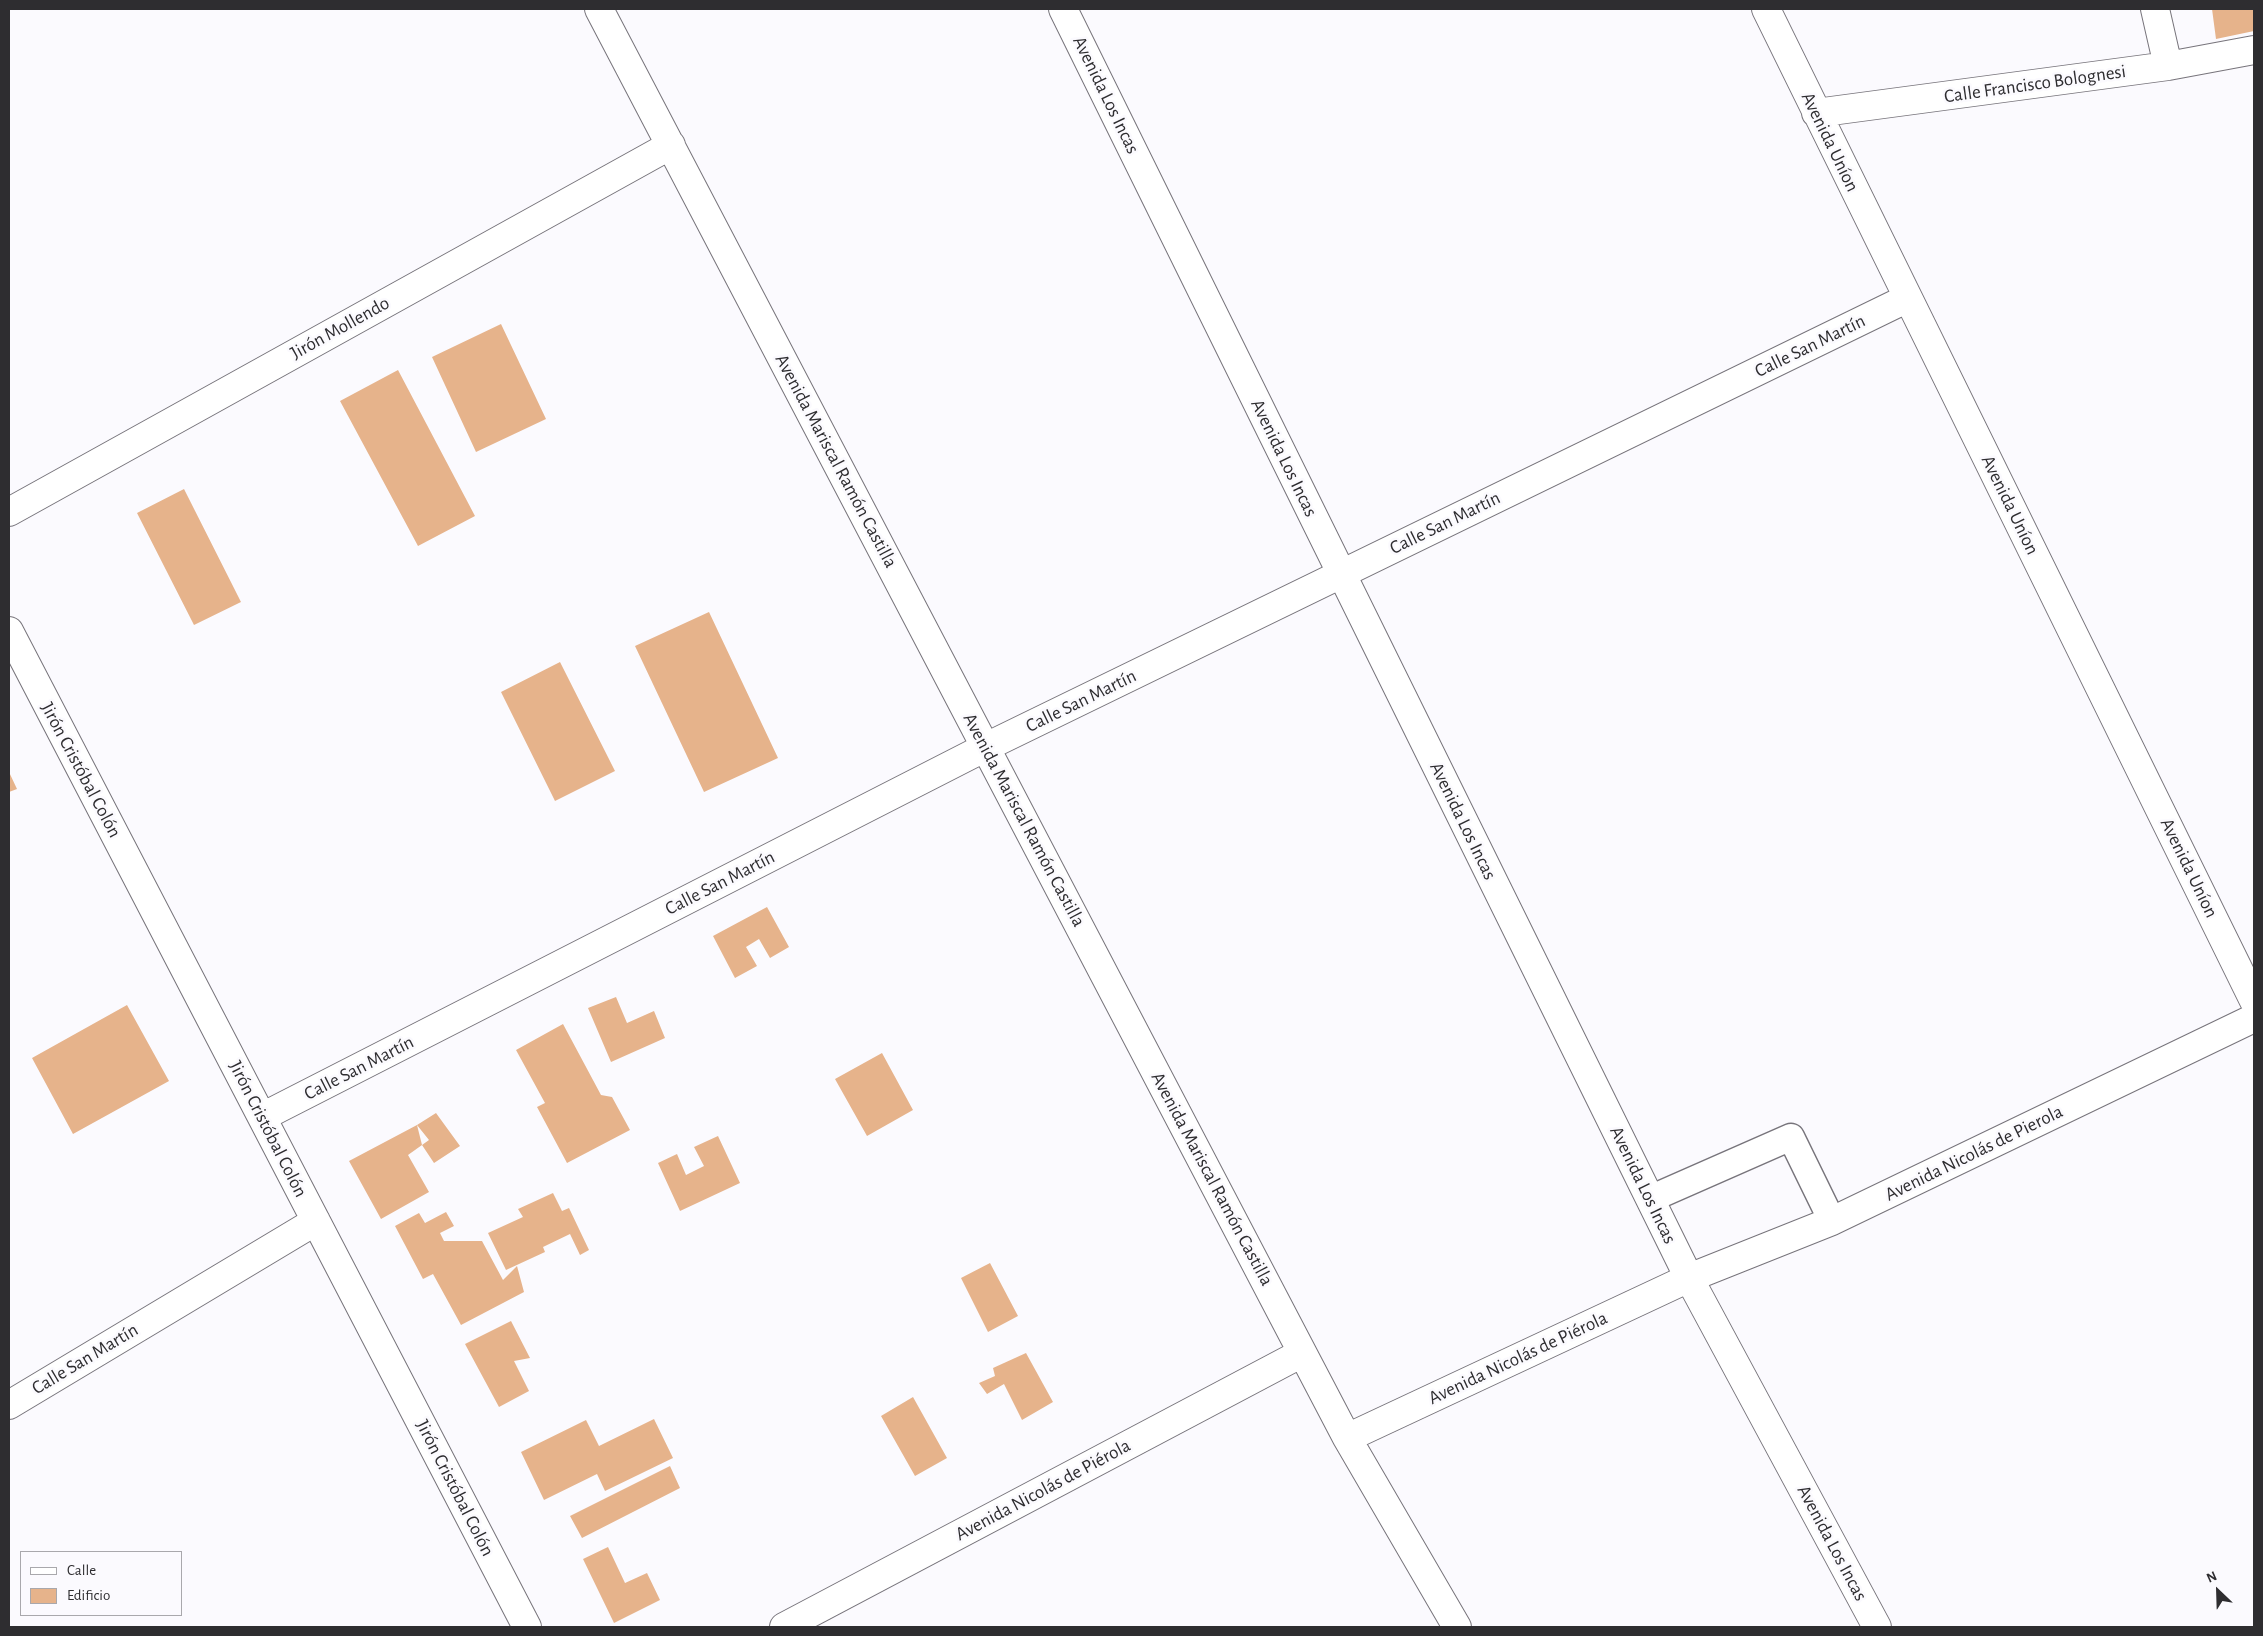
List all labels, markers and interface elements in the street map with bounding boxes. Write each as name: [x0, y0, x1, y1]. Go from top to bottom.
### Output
street label: Avenida Los Incas: [1068, 32, 1144, 158]
street label: Calle Francisco Bolognesi: [1943, 60, 2127, 108]
street label: Avenida Uníon: [1796, 88, 1864, 196]
street label: Jirón Mollendo: [286, 291, 394, 365]
street label: Calle San Martín: [1751, 309, 1869, 383]
street label: Avenida Mariscal Ramón Castilla: [770, 350, 902, 572]
street label: Avenida Los Incas: [1246, 395, 1322, 521]
street label: Avenida Uníon: [1976, 451, 2044, 559]
street label: Calle San Martín: [1386, 486, 1504, 560]
street label: Calle San Martín: [1022, 664, 1140, 738]
street label: Jirón Cristóbal Colón: [36, 698, 126, 842]
street label: Avenida Mariscal Ramón Castilla: [958, 709, 1090, 931]
street label: Avenida Los Incas: [1425, 758, 1501, 884]
street label: Avenida Uníon: [2155, 814, 2223, 922]
street label: Calle San Martín: [661, 846, 779, 920]
street label: Calle San Martín: [300, 1031, 418, 1105]
street label: Jirón Cristóbal Colón: [224, 1057, 312, 1201]
street label: Avenida Mariscal Ramón Castilla: [1146, 1068, 1278, 1290]
street label: Avenida Nicolás de Pierola: [1881, 1100, 2067, 1206]
street label: Avenida Los Incas: [1605, 1122, 1681, 1248]
street label: Avenida Nicolás de Piérola: [1425, 1306, 1611, 1410]
street label: Calle San Martín: [28, 1318, 142, 1400]
street label: Jirón Cristóbal Colón: [411, 1416, 499, 1560]
street label: Avenida Nicolás de Piérola: [952, 1434, 1134, 1546]
street label: Avenida Los Incas: [1792, 1481, 1872, 1605]
legend: [20, 1551, 182, 1616]
text: Calle: [67, 1563, 96, 1578]
north arrow: [2193, 1566, 2243, 1616]
text: N: [2205, 1569, 2219, 1586]
text: Edificio: [67, 1588, 110, 1603]

